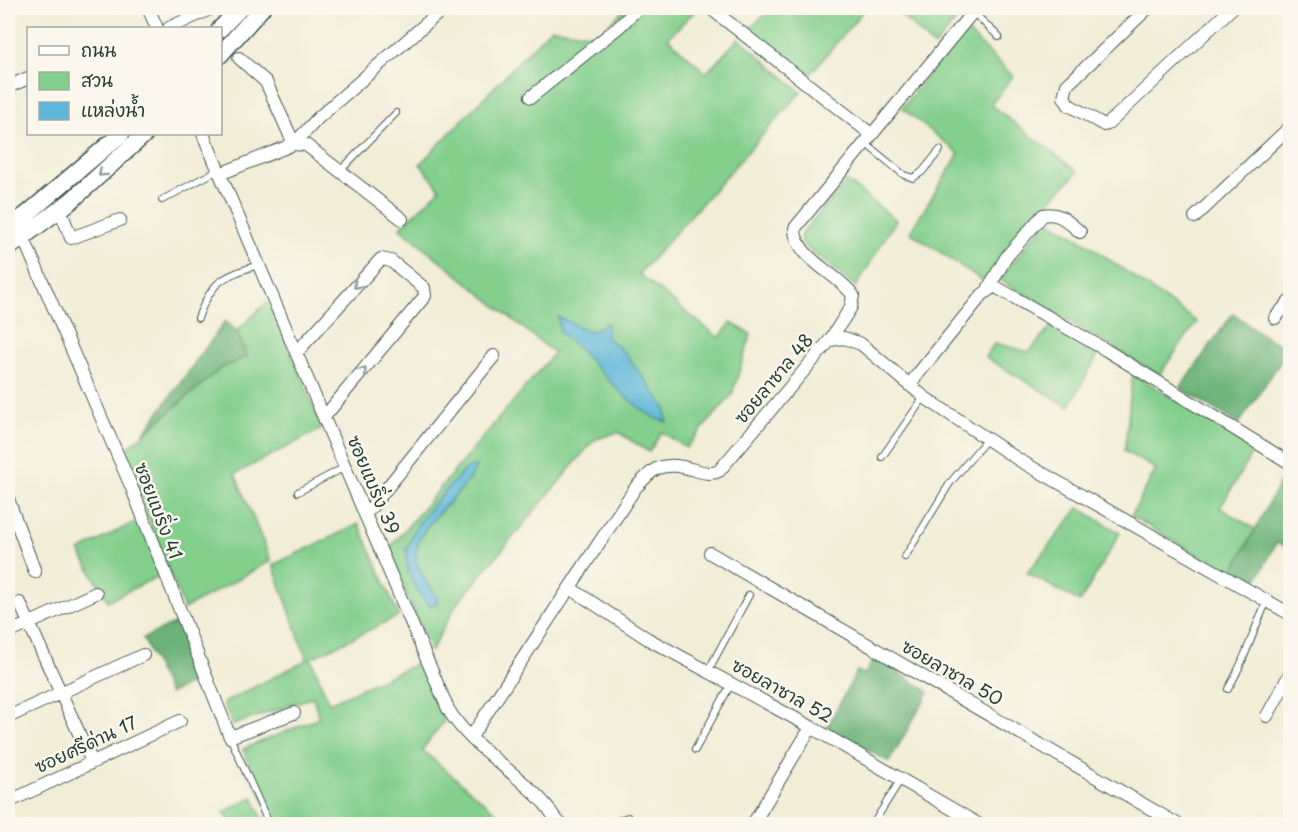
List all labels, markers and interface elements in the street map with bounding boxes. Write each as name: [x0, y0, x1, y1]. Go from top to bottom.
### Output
legend: [27, 27, 222, 135]
text: ถนน: [81, 36, 116, 63]
text: สวน: [81, 66, 113, 93]
text: แหล่งน้ำ: [81, 94, 145, 123]
one-way arrow: [98, 166, 109, 177]
one-way arrow: [353, 278, 364, 289]
street label: ซอยลาซาล 48: [727, 327, 819, 429]
one-way arrow: [355, 367, 366, 378]
street label: ซอยแบริ่ง 39: [341, 430, 409, 538]
street label: ซอยแบริ่ง 41: [129, 457, 192, 563]
street label: ซอยลาซาล 50: [897, 632, 1008, 712]
street label: ซอยลาซาล 52: [727, 651, 838, 729]
street label: ซอยศรีด่าน 17: [30, 708, 142, 779]

